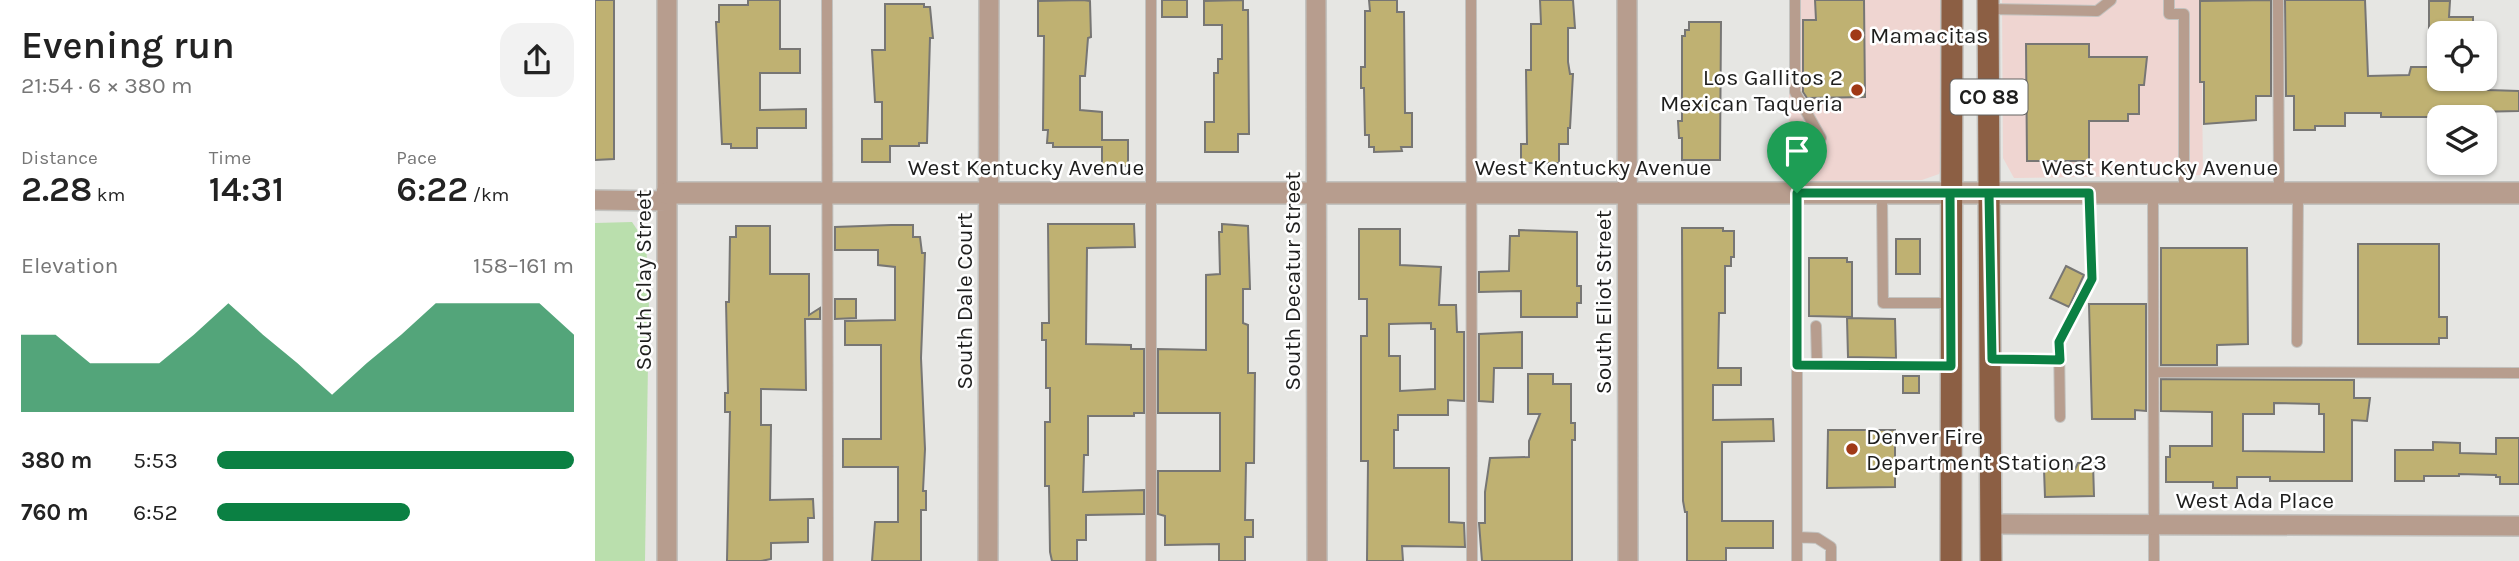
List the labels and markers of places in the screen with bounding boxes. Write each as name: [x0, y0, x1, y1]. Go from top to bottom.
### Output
place label: Mamacitas: [1870, 22, 1988, 49]
marker: Mamacitas: [1848, 27, 1864, 43]
place label: Los Gallitos 2 Mexican Taqueria: [1660, 64, 1843, 117]
marker: Los Gallitos 2 Mexican Taqueria: [1849, 82, 1865, 98]
pin: [1767, 121, 1827, 193]
place label: Denver Fire Department Station 23: [1866, 423, 2107, 476]
marker: Denver Fire Department Station 23: [1844, 441, 1860, 457]

